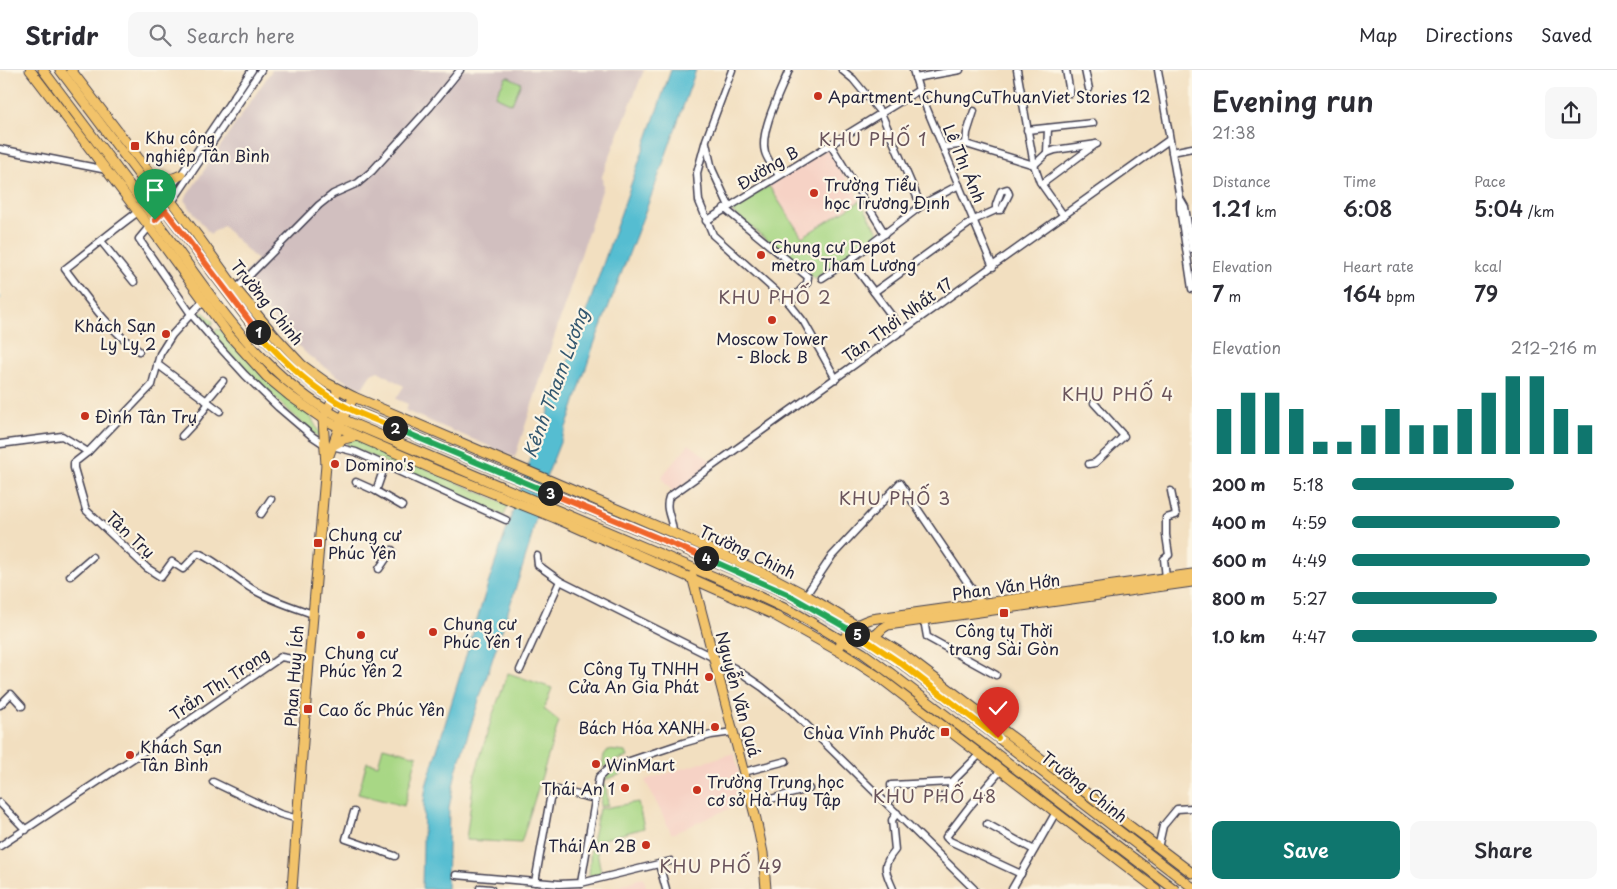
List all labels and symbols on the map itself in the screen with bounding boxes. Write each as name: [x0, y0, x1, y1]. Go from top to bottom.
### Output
place label: Apartment_ChungCuThuanViet Stories 12: [828, 84, 1151, 108]
marker: Apartment_ChungCuThuanViet Stories 12: [812, 90, 824, 102]
street label: Lê Thị Ánh: [938, 120, 992, 206]
district label: KHU PHỐ 1: [819, 124, 927, 152]
place label: Khu công nghiệp Tân Bình: [145, 125, 270, 167]
street label: Đường B: [732, 139, 802, 195]
marker: Khu công nghiệp Tân Bình: [129, 140, 141, 152]
pin: [134, 169, 176, 220]
place label: Trường Tiểu học Trương Định: [824, 172, 950, 214]
marker: Trường Tiểu học Trương Định: [808, 187, 820, 199]
place label: Chung cư Depot metro Tham Lương: [771, 234, 916, 276]
marker: Chung cư Depot metro Tham Lương: [755, 249, 767, 261]
street label: Trường Chinh: [226, 254, 310, 350]
street label: Tân Thới Nhất 17: [837, 271, 957, 367]
district label: KHU PHỐ 2: [718, 282, 832, 310]
water label: Kênh Tham Lương: [515, 303, 595, 461]
place label: Khách Sạn Ly Ly 2: [74, 313, 156, 355]
marker: Moscow Tower - Block B: [766, 314, 778, 326]
pin: 1: [246, 320, 270, 344]
place label: Moscow Tower - Block B: [716, 326, 828, 368]
marker: Khách Sạn Ly Ly 2: [160, 328, 172, 340]
district label: KHU PHỐ 4: [1062, 379, 1174, 407]
place label: Đình Tân Trụ: [95, 404, 197, 428]
marker: Đình Tân Trụ: [79, 410, 91, 422]
pin: 2: [382, 416, 408, 440]
place label: Domino's: [345, 452, 414, 476]
marker: Domino's: [329, 458, 341, 470]
pin: 3: [538, 480, 562, 506]
district label: KHU PHỐ 3: [839, 483, 951, 511]
street label: Tân Trụ: [101, 505, 161, 563]
street label: Trường Chinh: [696, 518, 800, 584]
place label: Chung cư Phúc Yên: [328, 522, 402, 564]
marker: Chung cư Phúc Yên: [312, 537, 324, 549]
pin: 4: [694, 546, 718, 570]
street label: Phan Văn Hớn: [950, 567, 1062, 605]
marker: Công ty Thời trang Sài Gòn: [998, 607, 1010, 619]
place label: Chung cư Phúc Yên 1: [443, 611, 522, 653]
place label: Công ty Thời trang Sài Gòn: [949, 618, 1059, 660]
pin: 5: [844, 622, 870, 646]
street label: Phan Huy Ích: [277, 624, 309, 728]
marker: Chung cư Phúc Yên 1: [427, 626, 439, 638]
marker: Chung cư Phúc Yên 2: [355, 629, 367, 641]
street label: Nguyễn Văn Quá: [711, 629, 767, 760]
place label: Chung cư Phúc Yên 2: [319, 640, 403, 682]
street label: Trần Thị Trọng: [164, 641, 274, 725]
place label: Công Ty TNHH Cửa An Gia Phát: [568, 656, 699, 698]
marker: Công Ty TNHH Cửa An Gia Phát: [703, 671, 715, 683]
pin: [977, 687, 1019, 738]
place label: Cao ốc Phúc Yên: [318, 697, 445, 721]
marker: Cao ốc Phúc Yên: [302, 703, 314, 715]
place label: Bách Hóa XANH: [578, 715, 705, 739]
place label: Chùa Vĩnh Phước: [803, 720, 935, 744]
marker: Bách Hóa XANH: [709, 721, 721, 733]
marker: Chùa Vĩnh Phước: [939, 726, 951, 738]
place label: Khách Sạn Tân Bình: [140, 734, 222, 776]
street label: Trường Chinh: [1037, 744, 1133, 828]
marker: Khách Sạn Tân Bình: [124, 749, 136, 761]
place label: WinMart: [606, 752, 676, 776]
marker: WinMart: [590, 758, 602, 770]
place label: Trường Trung học cơ sở Hà Huy Tập: [707, 769, 844, 811]
place label: Thái An 1: [541, 776, 615, 800]
district label: KHU PHỐ 48: [873, 781, 997, 809]
marker: Thái An 1: [619, 782, 631, 794]
marker: Trường Trung học cơ sở Hà Huy Tập: [691, 784, 703, 796]
place label: Thái An 2B: [548, 833, 636, 857]
marker: Thái An 2B: [640, 839, 652, 851]
district label: KHU PHỐ 49: [659, 851, 783, 879]

